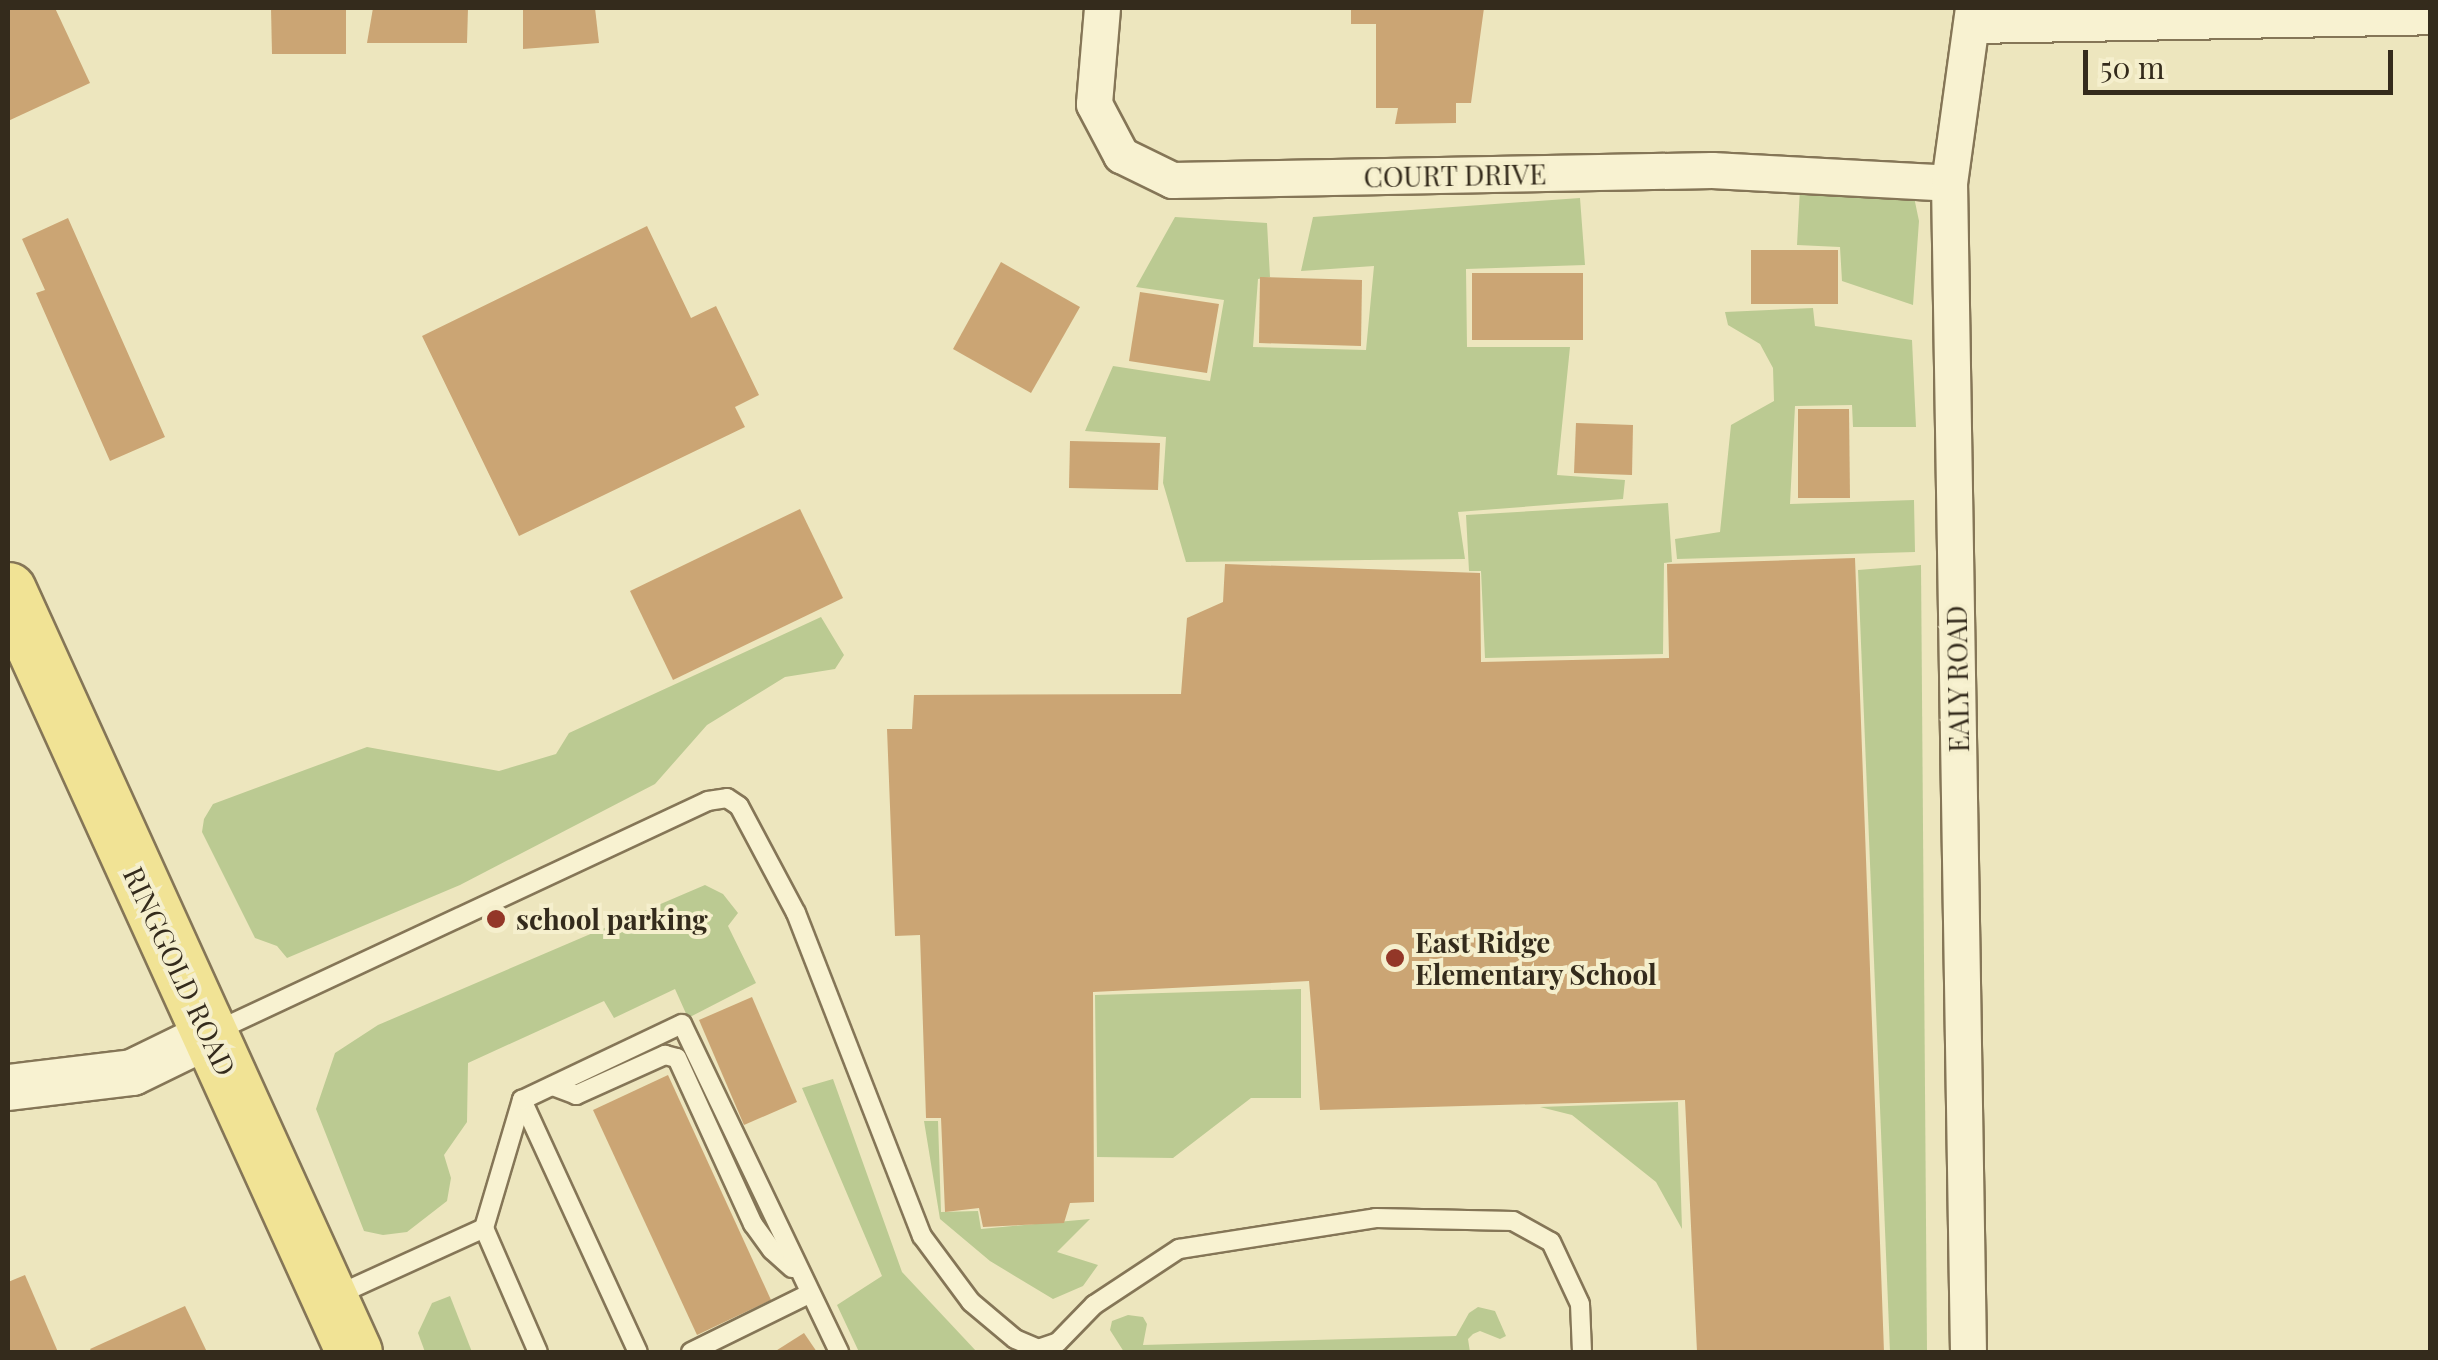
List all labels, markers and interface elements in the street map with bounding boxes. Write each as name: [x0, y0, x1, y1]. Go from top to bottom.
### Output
scale bar: [2088, 30, 2398, 92]
text: 50 m: [2100, 47, 2165, 87]
street label: COURT DRIVE: [1363, 157, 1547, 193]
street label: EALY ROAD: [1939, 605, 1975, 753]
street label: RINGGOLD ROAD: [117, 861, 243, 1081]
place label: school parking: [516, 902, 708, 936]
marker: school parking: [485, 908, 507, 930]
place label: East Ridge Elementary School: [1415, 925, 1657, 991]
marker: East Ridge Elementary School: [1384, 947, 1406, 969]

